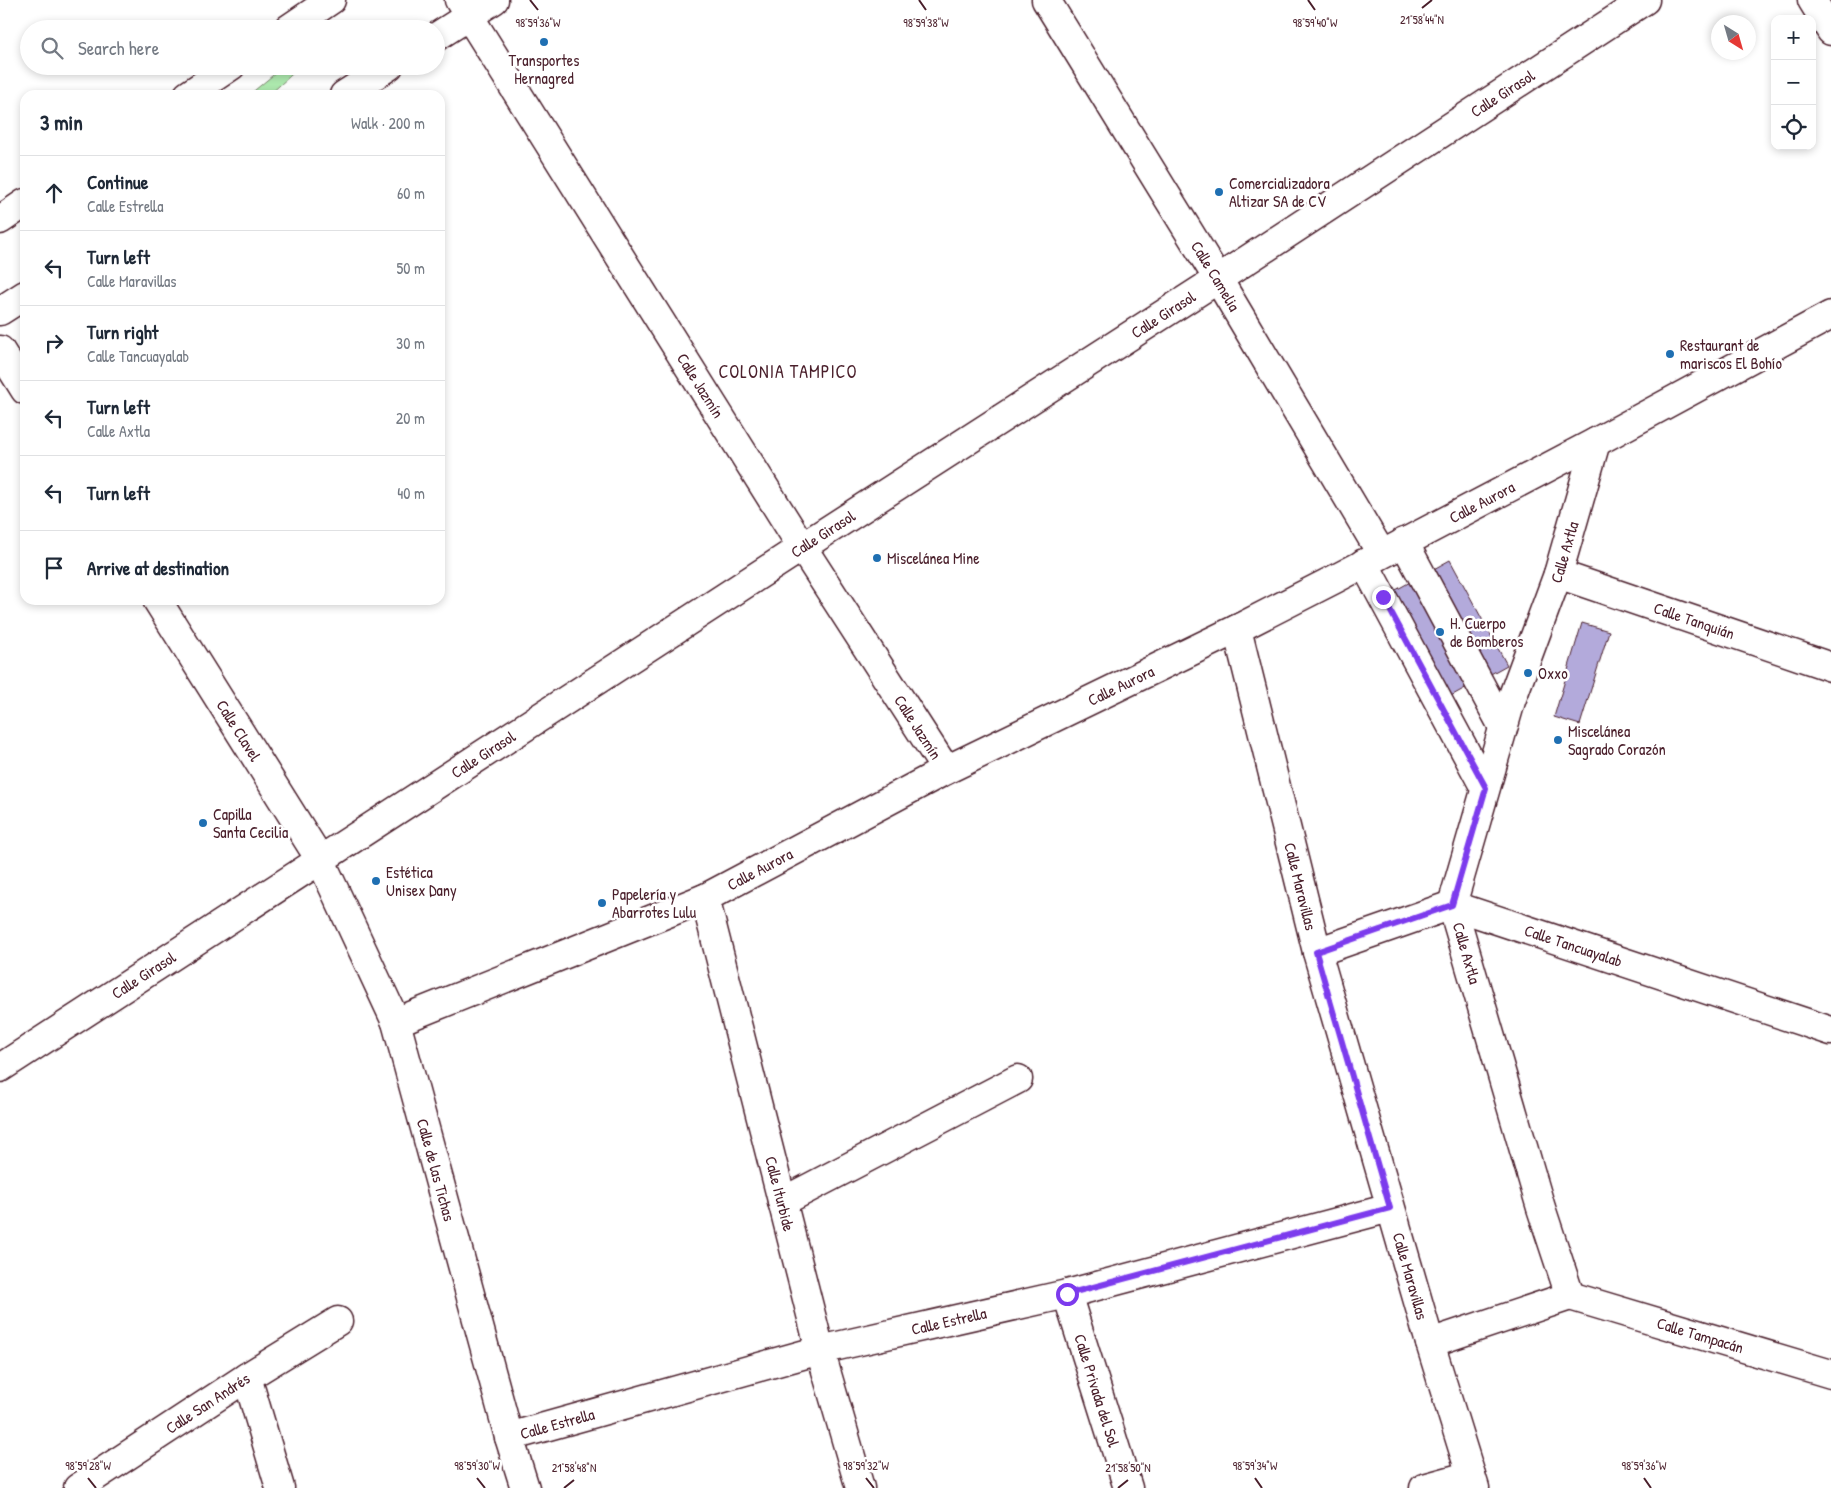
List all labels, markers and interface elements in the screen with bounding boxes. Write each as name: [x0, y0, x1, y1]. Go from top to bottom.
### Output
text: 21°58'44"N: [1400, 11, 1444, 28]
text: 98°59'36"W: [515, 14, 561, 31]
text: 98°59'38"W: [903, 14, 949, 31]
text: 98°59'40"W: [1293, 14, 1338, 31]
north arrow: [1711, 15, 1756, 60]
map controls: [1771, 15, 1816, 150]
button: +: [1771, 15, 1816, 60]
search box: [20, 20, 445, 75]
icon: search: [38, 34, 66, 62]
text: Search here: [78, 35, 159, 61]
marker: Transportes Hernagred: [538, 36, 550, 48]
place label: Transportes Hernagred: [509, 49, 579, 89]
button: −: [1771, 60, 1816, 105]
street label: Calle Girasol: [1466, 64, 1539, 122]
button: locate: [1771, 105, 1816, 150]
text: 3 min: [40, 108, 83, 137]
text: Walk · 200 m: [351, 112, 425, 134]
text: Continue: [87, 169, 148, 195]
place label: Comercializadora Altizar SA de CV: [1229, 172, 1330, 212]
icon: ahead: [40, 179, 68, 207]
text: 60 m: [397, 182, 425, 204]
marker: Comercializadora Altizar SA de CV: [1213, 186, 1225, 198]
text: Calle Estrella: [87, 195, 163, 217]
street label: Calle Camelia: [1186, 237, 1246, 315]
text: Turn left: [87, 244, 150, 270]
icon: left: [40, 254, 68, 282]
text: 50 m: [397, 257, 425, 279]
text: Calle Maravillas: [87, 270, 177, 292]
street label: Calle Girasol: [1127, 285, 1200, 343]
text: Turn right: [87, 319, 158, 345]
icon: right: [40, 329, 68, 357]
text: 30 m: [396, 332, 425, 354]
place label: Restaurant de mariscos El Bohío: [1680, 334, 1782, 374]
text: Calle Tancuayalab: [87, 345, 189, 367]
marker: Restaurant de mariscos El Bohío: [1664, 348, 1676, 360]
street label: Calle Jazmín: [672, 349, 729, 422]
district label: COLONIA TAMPICO: [719, 359, 857, 384]
text: Turn left: [87, 394, 150, 420]
icon: left: [40, 404, 68, 432]
text: 20 m: [396, 407, 425, 429]
text: Calle Axtla: [87, 420, 150, 442]
street label: Calle Aurora: [1445, 476, 1518, 528]
icon: left: [40, 479, 68, 507]
text: Turn left: [87, 480, 150, 506]
text: 40 m: [397, 482, 425, 504]
street label: Calle Girasol: [786, 504, 860, 563]
street label: Calle Axtla: [1545, 519, 1584, 586]
place label: Miscelánea Mine: [887, 547, 980, 569]
marker: Miscelánea Mine: [871, 552, 883, 564]
icon: arrive: [40, 554, 68, 582]
text: Arrive at destination: [87, 555, 229, 581]
route end: [1372, 586, 1395, 609]
street label: Calle Tanquián: [1651, 596, 1738, 644]
place label: H. Cuerpo de Bomberos: [1450, 612, 1523, 652]
marker: H. Cuerpo de Bomberos: [1434, 626, 1446, 638]
street label: Calle Aurora: [1084, 660, 1158, 711]
place label: Oxxo: [1538, 662, 1568, 684]
marker: Oxxo: [1522, 667, 1534, 679]
street label: Calle Jazmín: [889, 691, 947, 764]
street label: Calle Clavel: [211, 696, 267, 766]
place label: Miscelánea Sagrado Corazón: [1568, 720, 1666, 760]
street label: Calle Girasol: [447, 725, 520, 783]
marker: Miscelánea Sagrado Corazón: [1552, 734, 1564, 746]
place label: Capilla Santa Cecilia: [213, 803, 288, 843]
marker: Capilla Santa Cecilia: [197, 817, 209, 829]
street label: Calle Maravillas: [1279, 840, 1322, 932]
street label: Calle Aurora: [723, 842, 796, 895]
place label: Estética Unisex Dany: [386, 861, 457, 901]
marker: Estética Unisex Dany: [370, 875, 382, 887]
place label: Papelería y Abarrotes Lulu: [612, 883, 697, 923]
marker: Papelería y Abarrotes Lulu: [596, 897, 608, 909]
street label: Calle Tancuayalab: [1522, 919, 1625, 972]
street label: Calle Axtla: [1448, 920, 1486, 986]
street label: Calle Girasol: [107, 945, 180, 1004]
street label: Calle de las Tichas: [412, 1116, 461, 1223]
street label: Calle Iturbide: [760, 1154, 800, 1234]
street label: Calle Maravillas: [1388, 1230, 1434, 1322]
route start: [1056, 1283, 1079, 1306]
street label: Calle Estrella: [909, 1302, 989, 1340]
street label: Calle Tampacán: [1654, 1312, 1746, 1358]
street label: Calle Privada del Sol: [1069, 1331, 1126, 1450]
street label: Calle San Andrés: [161, 1367, 254, 1439]
street label: Calle Estrella: [517, 1403, 597, 1444]
text: 98°59'28"W: [65, 1457, 111, 1474]
text: 98°59'30"W: [454, 1457, 500, 1474]
text: 98°59'32"W: [843, 1457, 890, 1474]
text: 98°59'34"W: [1233, 1457, 1278, 1474]
text: 98°59'36"W: [1621, 1457, 1667, 1474]
text: 21°58'48"N: [552, 1459, 596, 1476]
text: 21°58'50"N: [1105, 1459, 1151, 1476]

